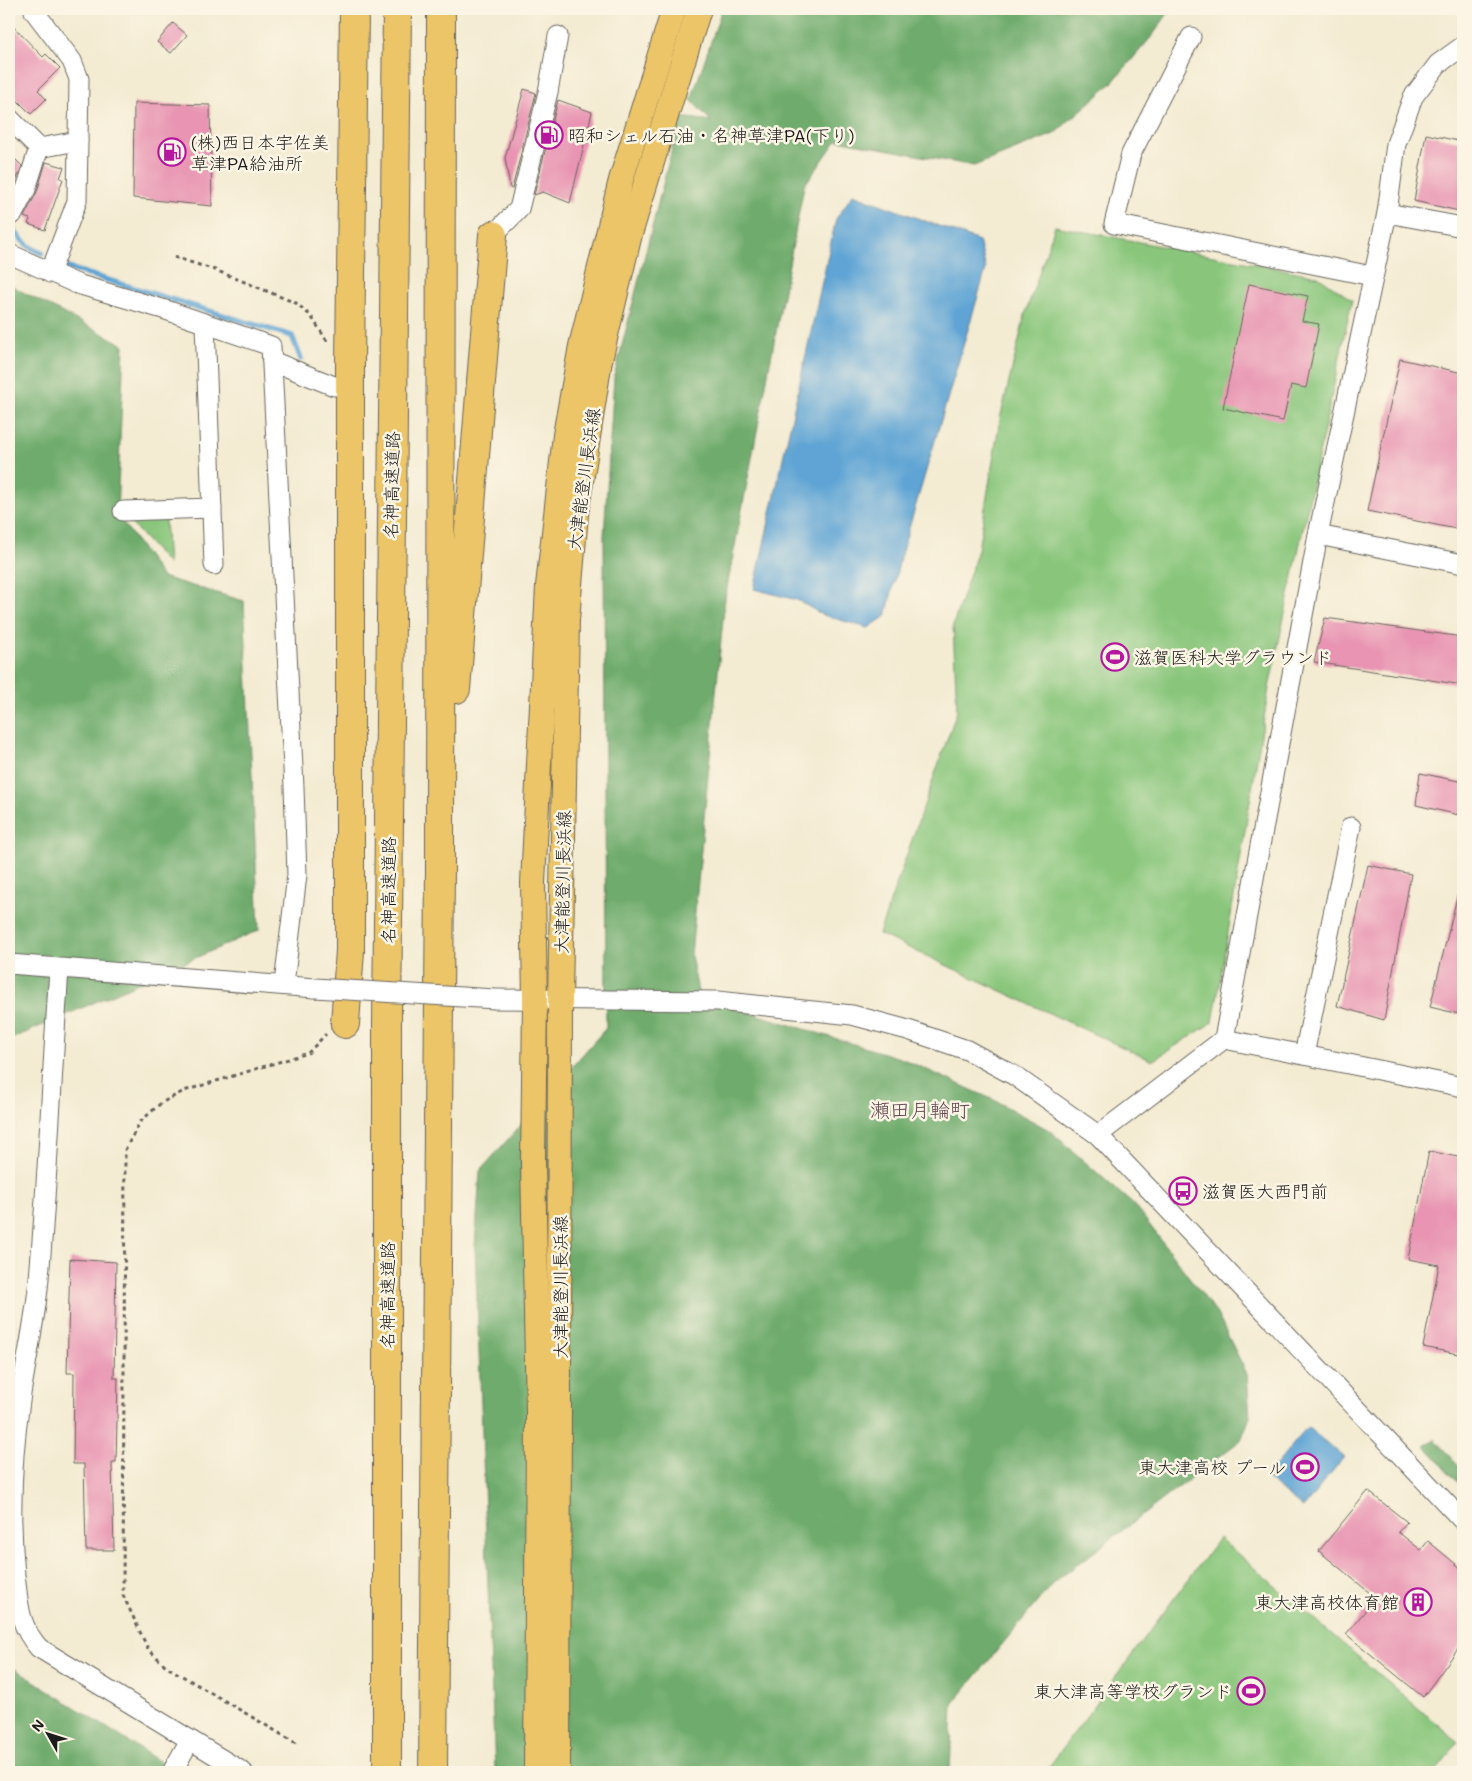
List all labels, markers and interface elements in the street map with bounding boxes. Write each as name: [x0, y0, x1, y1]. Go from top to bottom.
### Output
fuel station icon: 昭和シェル石油・名神草津PA(下り): [534, 120, 564, 150]
place label: 昭和シェル石油・名神草津PA(下り): [568, 123, 854, 147]
place label: (株)西日本宇佐美 草津PA給油所: [191, 130, 329, 175]
fuel station icon: (株)西日本宇佐美 草津PA給油所: [157, 137, 187, 167]
street label: 大津能登川長浜線: [561, 406, 605, 552]
street label: 名神高速道路: [378, 431, 404, 539]
sports icon: 滋賀医科大学グラウンド: [1100, 642, 1130, 672]
place label: 滋賀医科大学グラウンド: [1134, 645, 1332, 669]
street label: 大津能登川長浜線: [549, 810, 575, 954]
street label: 名神高速道路: [376, 836, 400, 944]
district label: 瀬田月輪町: [870, 1096, 970, 1122]
bus stop icon: 滋賀医大西門前: [1168, 1176, 1198, 1206]
place label: 滋賀医大西門前: [1202, 1179, 1328, 1203]
street label: 大津能登川長浜線: [548, 1215, 572, 1359]
street label: 名神高速道路: [375, 1241, 399, 1349]
sports icon: 東大津高校 プール: [1290, 1452, 1320, 1482]
place label: 東大津高校 プール: [1138, 1455, 1286, 1479]
building icon: 東大津高校体育館: [1403, 1587, 1433, 1617]
place label: 東大津高校体育館: [1255, 1590, 1399, 1614]
sports icon: 東大津高等学校グランド: [1236, 1676, 1266, 1706]
place label: 東大津高等学校グランド: [1034, 1679, 1232, 1703]
north arrow: [22, 1708, 72, 1758]
text: N: [27, 1715, 48, 1736]

